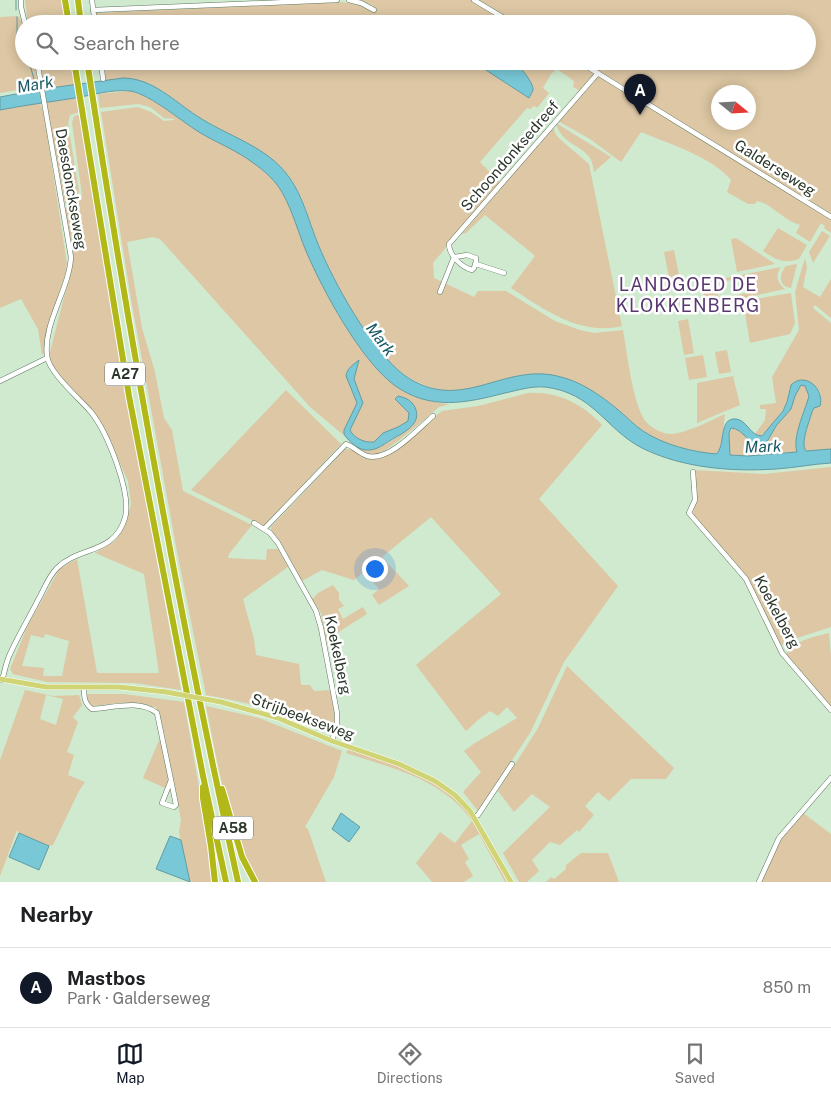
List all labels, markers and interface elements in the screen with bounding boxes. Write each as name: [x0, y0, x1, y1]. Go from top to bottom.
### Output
search box: [15, 15, 816, 70]
icon: search: [33, 29, 61, 57]
text: Search here: [73, 32, 180, 54]
water label: Mark: [15, 72, 55, 97]
pin: A: [624, 74, 656, 115]
north arrow: [711, 85, 756, 130]
street label: Schoondonksedreef: [457, 97, 562, 214]
street label: Daesdonckseweg: [52, 127, 90, 251]
street label: Galderseweg: [732, 136, 819, 199]
district label: LANDGOED DE KLOKKENBERG: [616, 274, 760, 316]
water label: Mark: [362, 319, 399, 360]
road number: A27: [105, 362, 145, 386]
water label: Mark: [744, 436, 782, 457]
your location: [362, 556, 388, 582]
street label: Koekelberg: [751, 572, 804, 651]
street label: Koekelberg: [322, 614, 355, 696]
street label: Strijbeekseweg: [249, 690, 357, 743]
road number: A58: [213, 816, 253, 840]
text: Nearby: [20, 902, 93, 927]
text: Mastbos: [67, 967, 145, 989]
text: A: [30, 978, 42, 997]
text: 850 m: [763, 978, 811, 997]
text: Park · Galderseweg: [67, 989, 211, 1008]
tab: Map: [116, 1040, 145, 1086]
tab: Directions: [377, 1040, 443, 1086]
tab: Saved: [675, 1040, 715, 1086]

